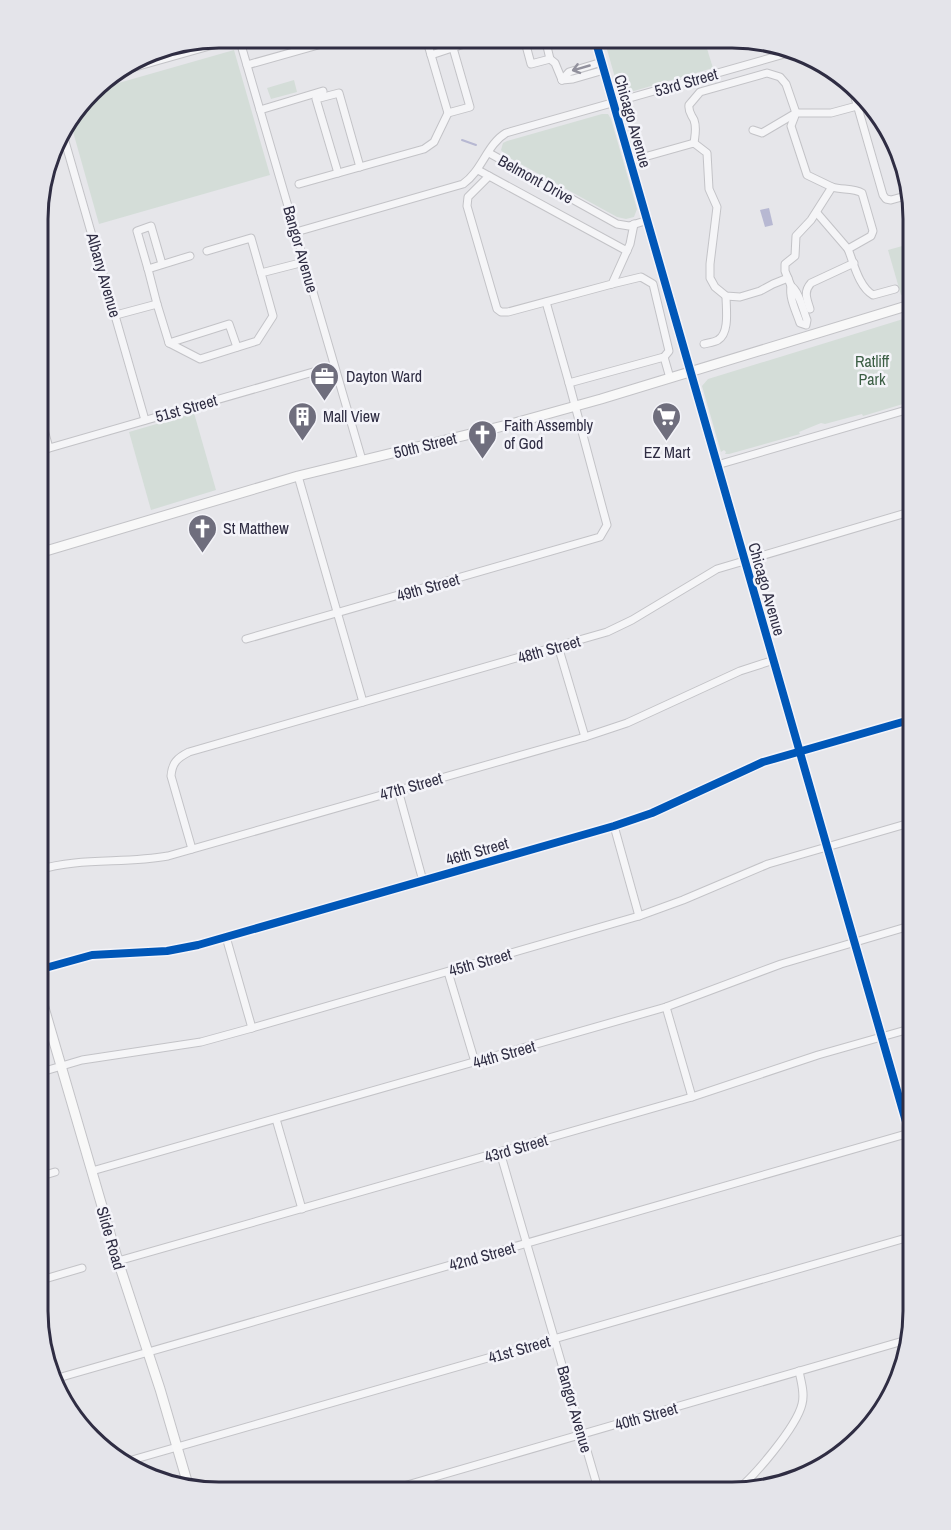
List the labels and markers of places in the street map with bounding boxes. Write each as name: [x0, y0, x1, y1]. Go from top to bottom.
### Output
office icon: Dayton Ward: [309, 360, 341, 402]
place label: Dayton Ward: [346, 365, 422, 387]
building icon: Mall View: [286, 400, 318, 442]
supermarket icon: EZ Mart: [651, 400, 683, 442]
place label: Mall View: [323, 405, 380, 427]
place label: Faith Assembly of God: [504, 414, 593, 454]
church icon: Faith Assembly of God: [467, 418, 499, 460]
place label: EZ Mart: [644, 441, 691, 463]
church icon: St Matthew: [186, 512, 218, 554]
place label: St Matthew: [223, 517, 289, 539]

